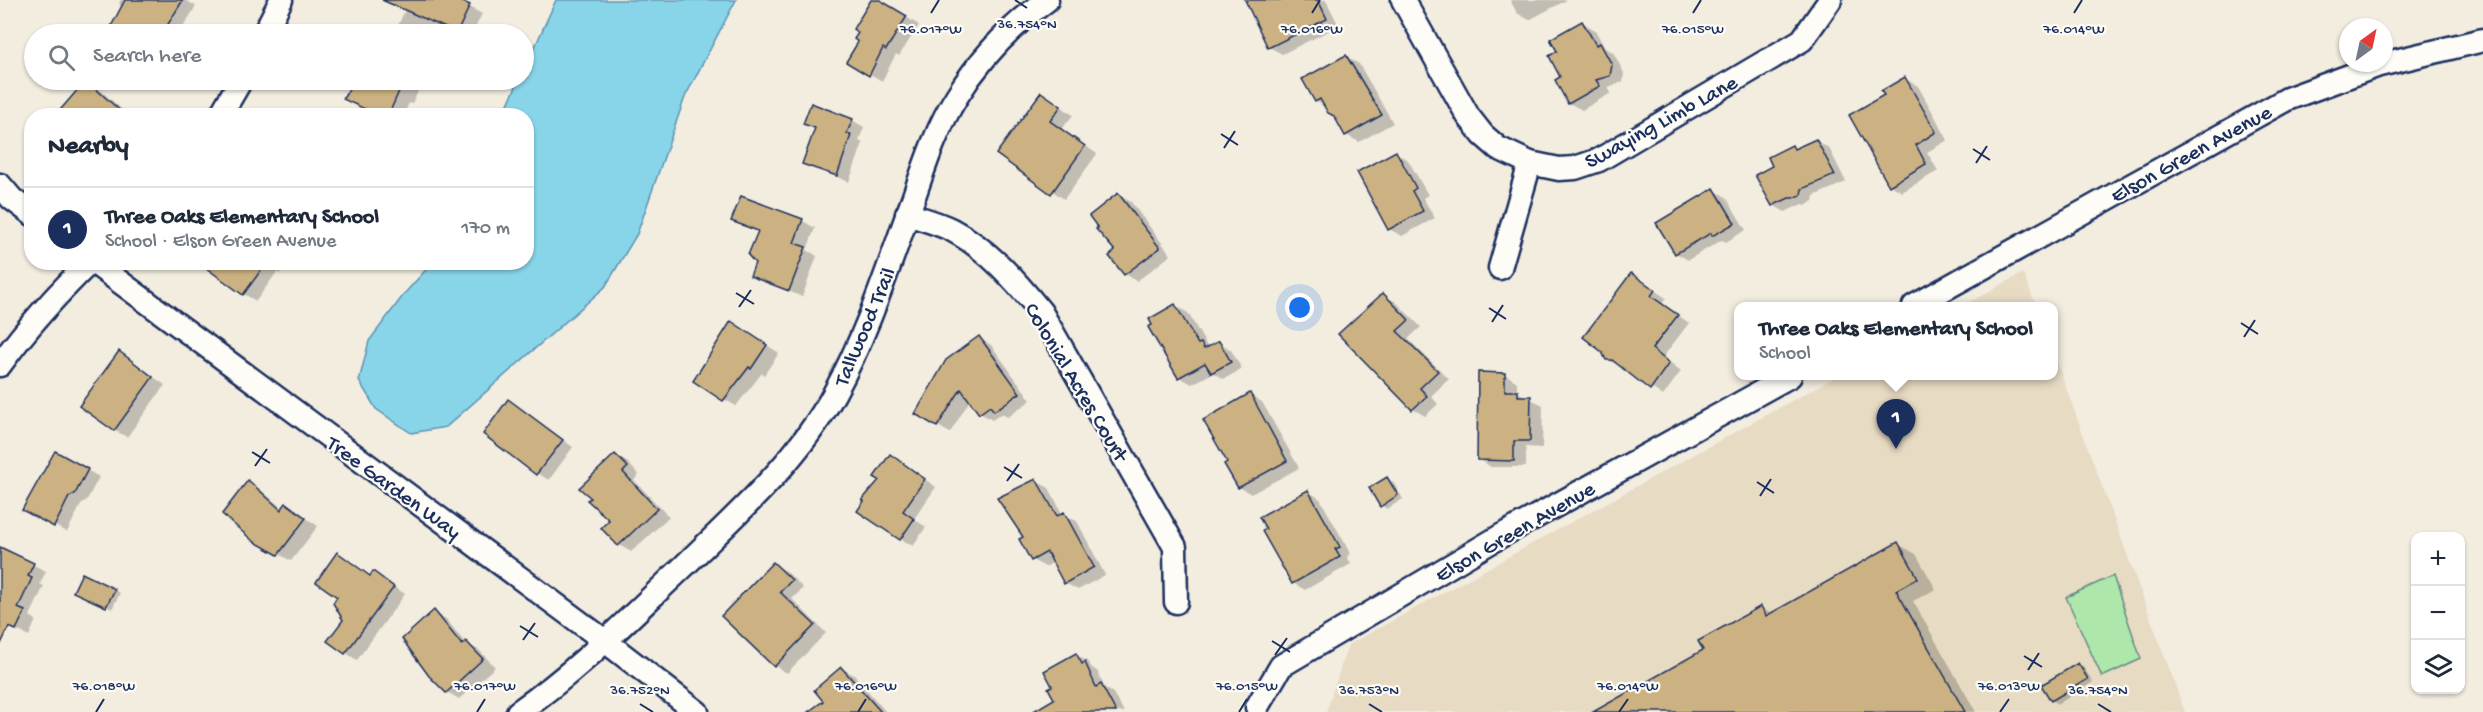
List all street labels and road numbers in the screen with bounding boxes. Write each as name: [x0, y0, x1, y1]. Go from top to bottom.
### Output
street label: Swaying Limb Lane: [1581, 70, 1743, 176]
street label: Elson Green Avenue: [2107, 100, 2277, 210]
street label: Tallwood Trail: [829, 264, 903, 393]
street label: Colonial Acres Court: [1017, 299, 1133, 469]
street label: Tree Garden Way: [319, 431, 465, 547]
street label: Elson Green Avenue: [1432, 477, 1601, 590]

